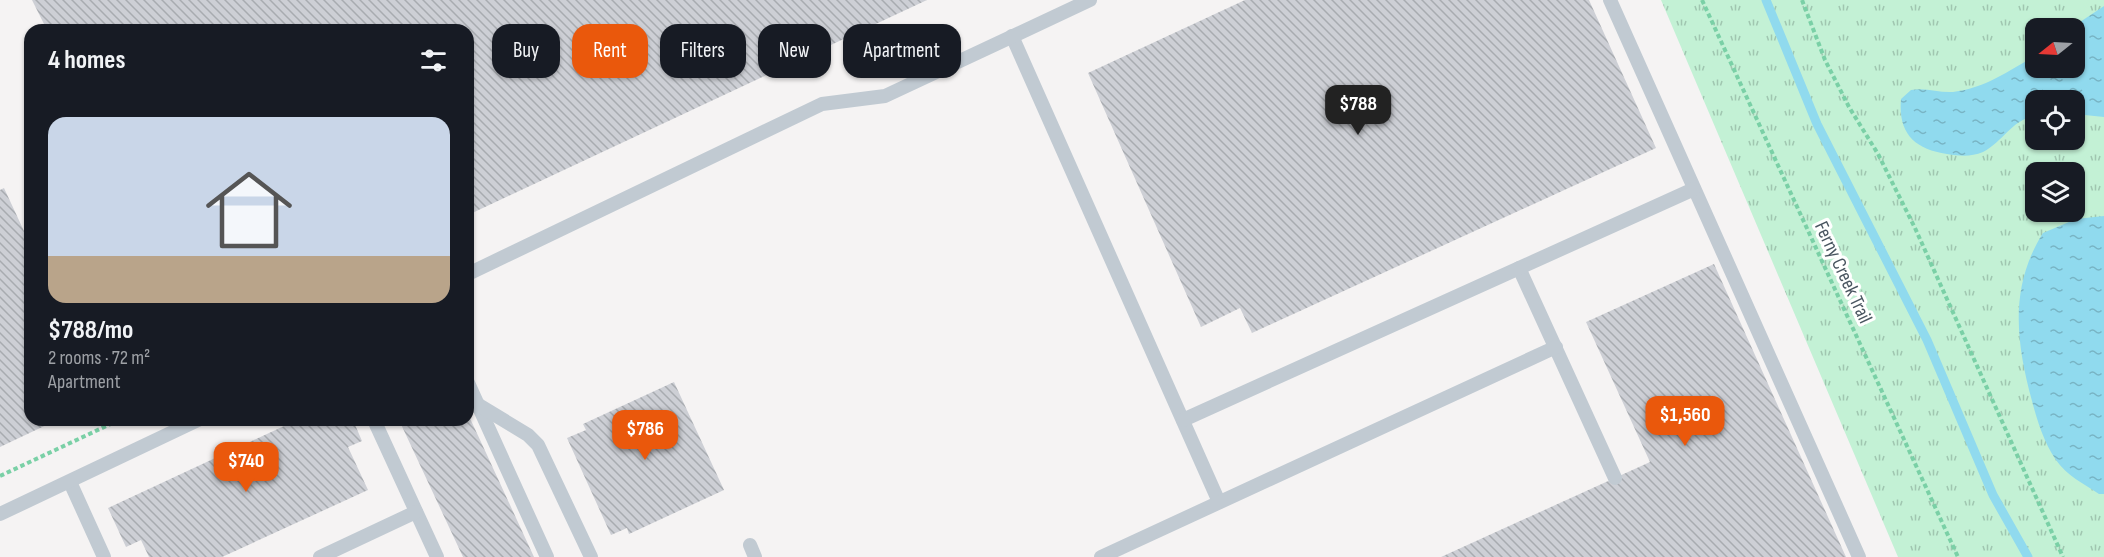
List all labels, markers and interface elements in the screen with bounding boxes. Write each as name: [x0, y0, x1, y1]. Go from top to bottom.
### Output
north arrow: [2025, 18, 2085, 78]
map controls: [2025, 18, 2085, 222]
chip: Buy: [492, 24, 560, 78]
chip: Rent: [572, 24, 648, 78]
chip: Filters: [660, 24, 746, 78]
chip: New: [758, 24, 831, 78]
chip: Apartment: [843, 24, 961, 78]
icon: filters: [417, 44, 450, 77]
text: 4 homes: [48, 45, 125, 76]
pin: $788: [1322, 85, 1394, 136]
button: locate: [2025, 90, 2085, 150]
text: $788: [1339, 92, 1377, 116]
icon: home: [195, 156, 303, 264]
button: layers: [2025, 162, 2085, 222]
street label: Ferny Creek Trail: [1809, 218, 1877, 327]
text: $788/mo: [48, 315, 133, 346]
text: 2 rooms · 72 m²: [48, 346, 150, 370]
text: Apartment: [48, 370, 121, 394]
pin: $1,560: [1636, 396, 1734, 447]
text: $1,560: [1659, 403, 1711, 427]
pin: $786: [609, 410, 681, 461]
text: $786: [626, 417, 664, 441]
pin: $740: [210, 442, 282, 493]
text: $740: [228, 449, 264, 473]

